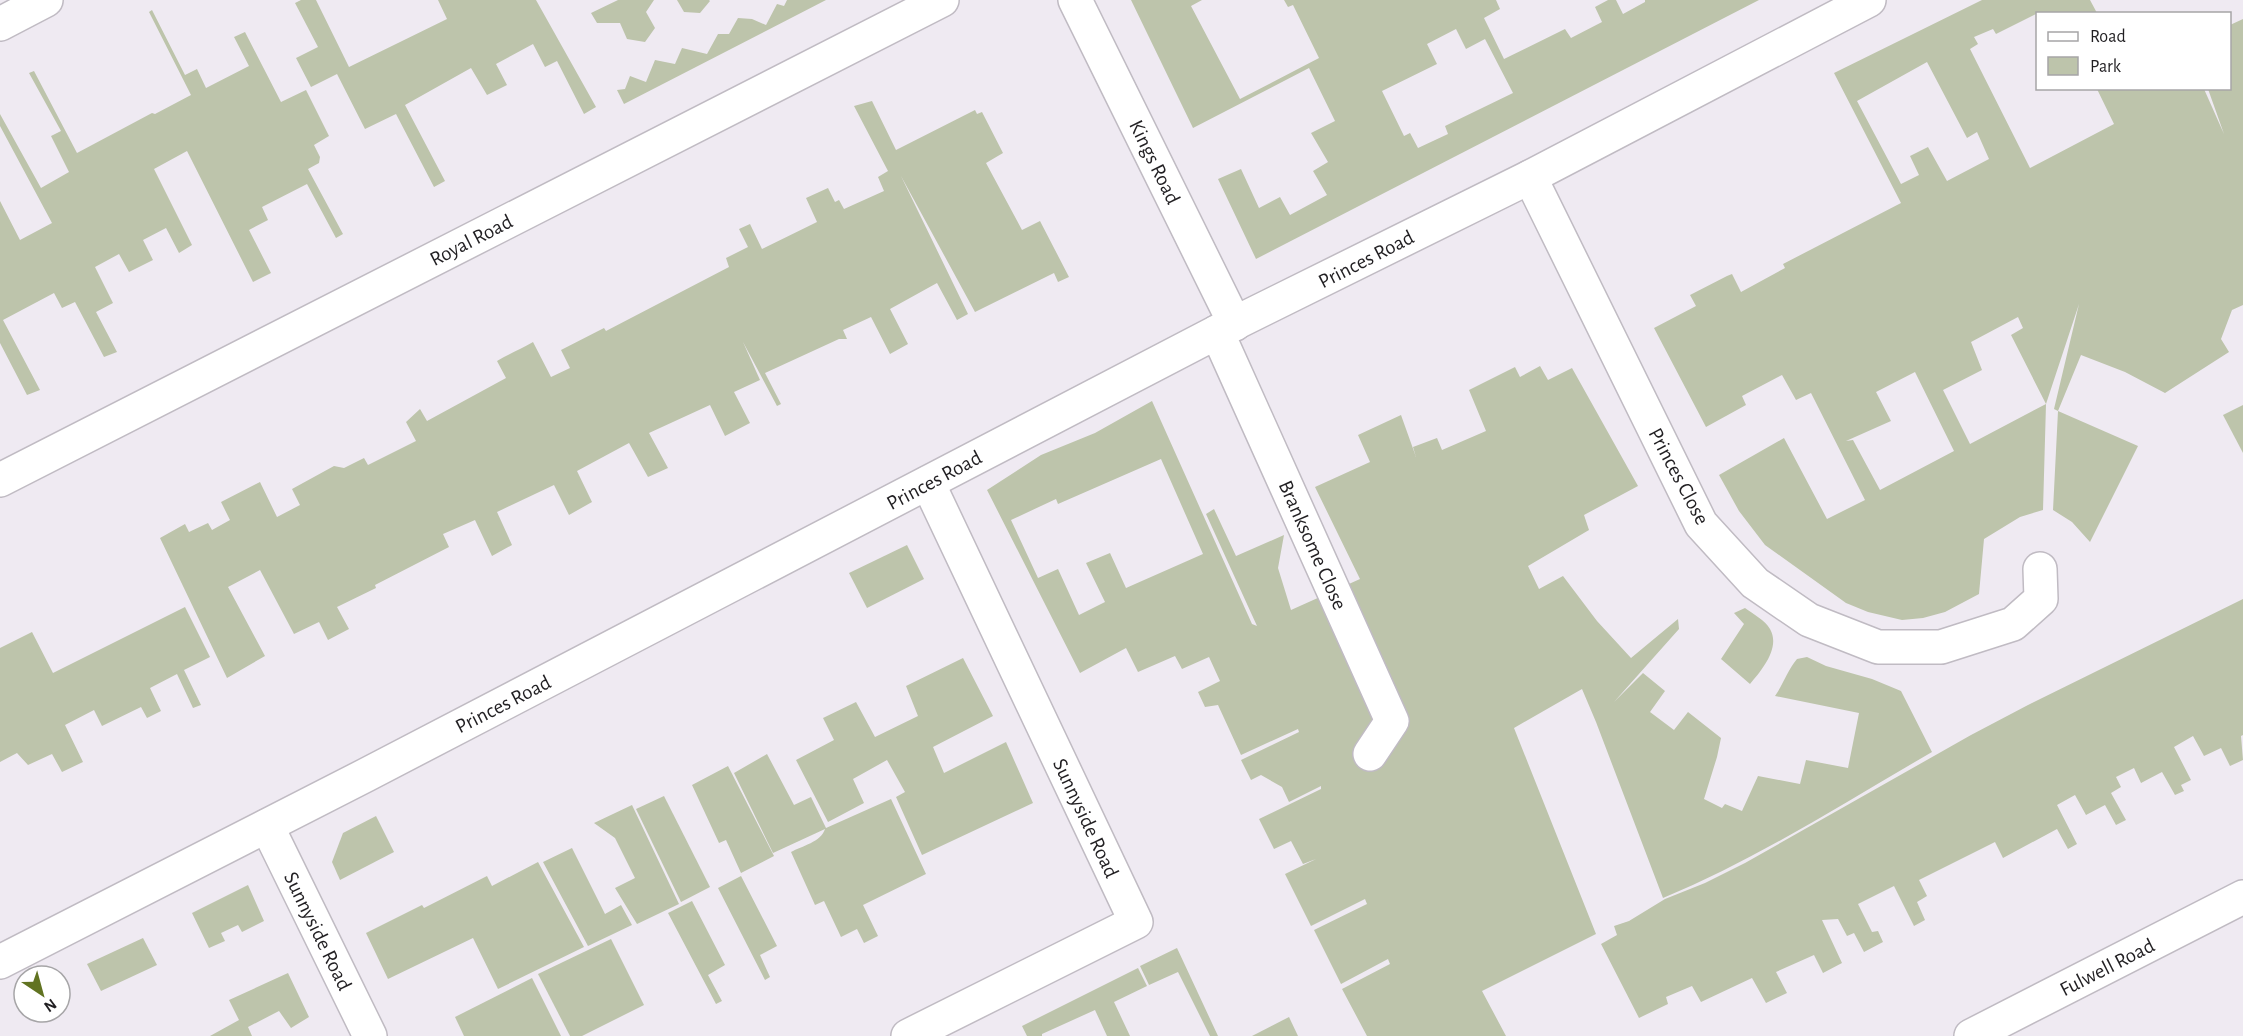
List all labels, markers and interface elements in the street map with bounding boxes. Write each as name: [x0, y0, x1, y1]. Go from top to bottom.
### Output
legend: [2036, 12, 2231, 90]
text: Road: [2090, 28, 2126, 46]
text: Park: [2090, 58, 2122, 76]
street label: Kings Road: [1125, 117, 1184, 208]
street label: Royal Road: [427, 211, 516, 270]
street label: Princes Road: [1315, 226, 1417, 292]
street label: Princes Close: [1644, 424, 1713, 528]
street label: Princes Road: [883, 447, 985, 514]
street label: Branksome Close: [1275, 477, 1350, 613]
street label: Princes Road: [452, 671, 554, 737]
street label: Sunnyside Road: [1049, 755, 1122, 881]
street label: Sunnyside Road: [280, 869, 355, 994]
street label: Fulwell Road: [2057, 935, 2158, 1000]
north arrow: [12, 964, 72, 1024]
text: N: [41, 996, 59, 1015]

